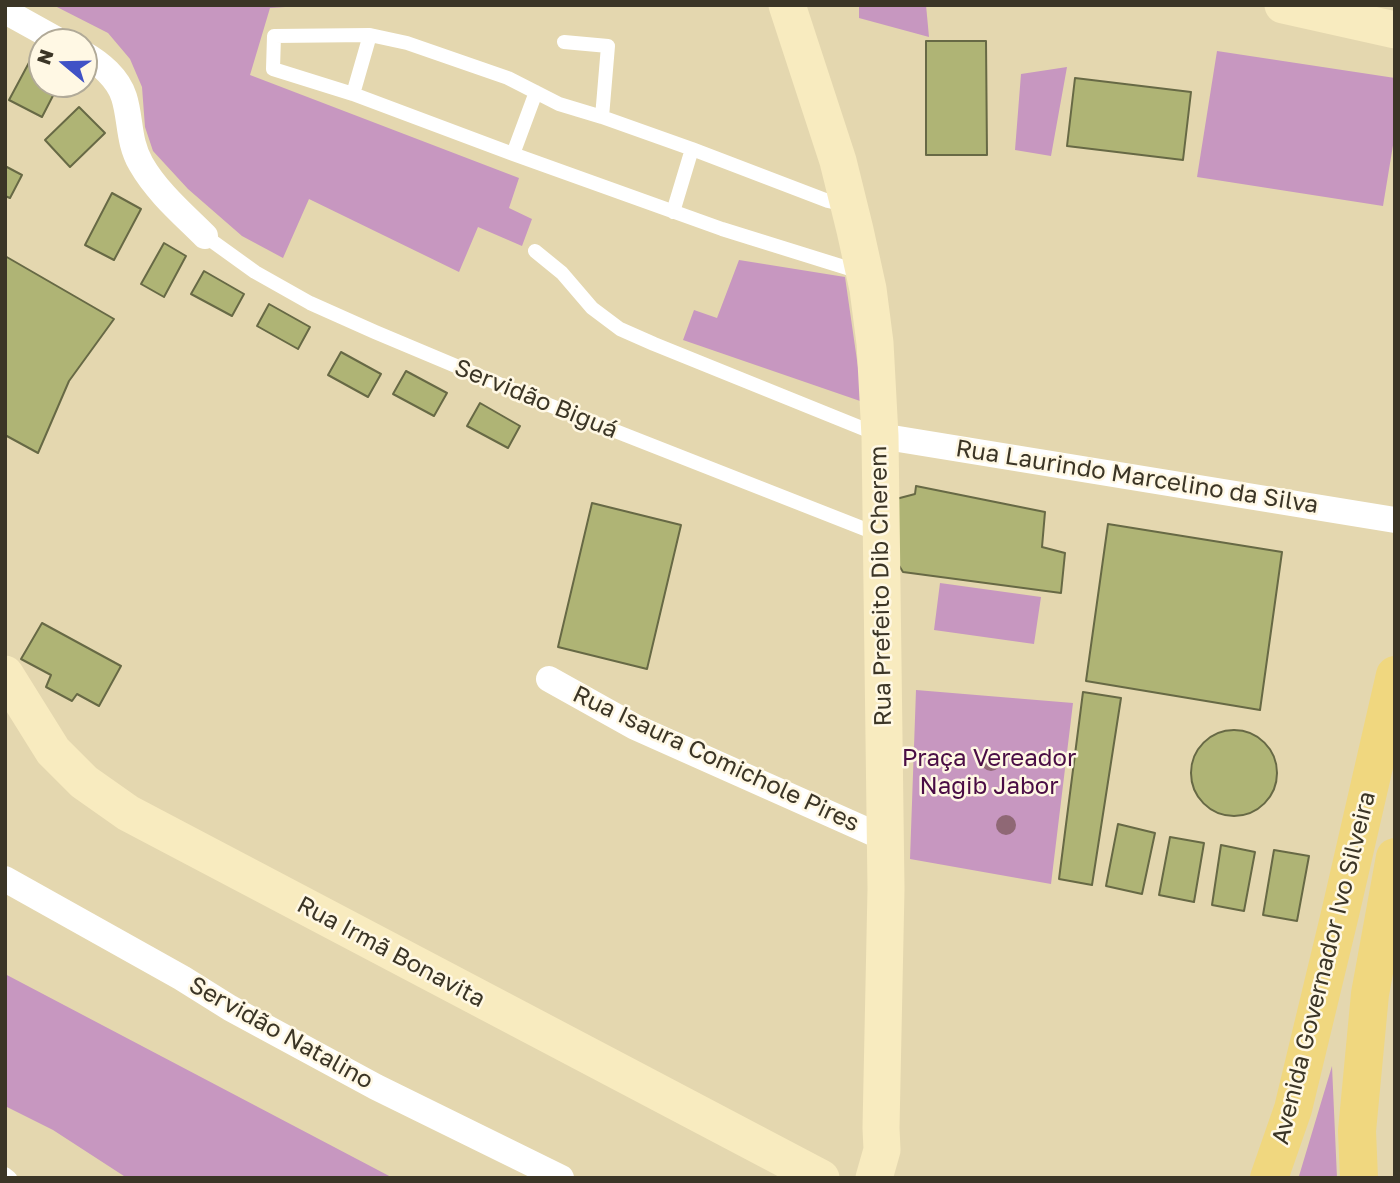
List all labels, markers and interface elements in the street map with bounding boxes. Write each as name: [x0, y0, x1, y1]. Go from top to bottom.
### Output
north arrow: [28, 28, 98, 98]
text: N: [31, 46, 58, 67]
street label: Servidão Biguá: [450, 353, 622, 445]
street label: Rua Laurindo Marcelino da Silva: [954, 434, 1320, 520]
street label: Rua Prefeito Dib Cherem: [864, 445, 898, 727]
street label: Rua Isaura Comichole Pires: [568, 680, 864, 838]
park label: Praça Vereador Nagib Jabor: [902, 744, 1076, 800]
street label: Avenida Governador Ivo Silveira: [1266, 788, 1382, 1148]
street label: Rua Irmã Bonavita: [292, 890, 490, 1014]
street label: Servidão Natalino: [184, 970, 378, 1096]

